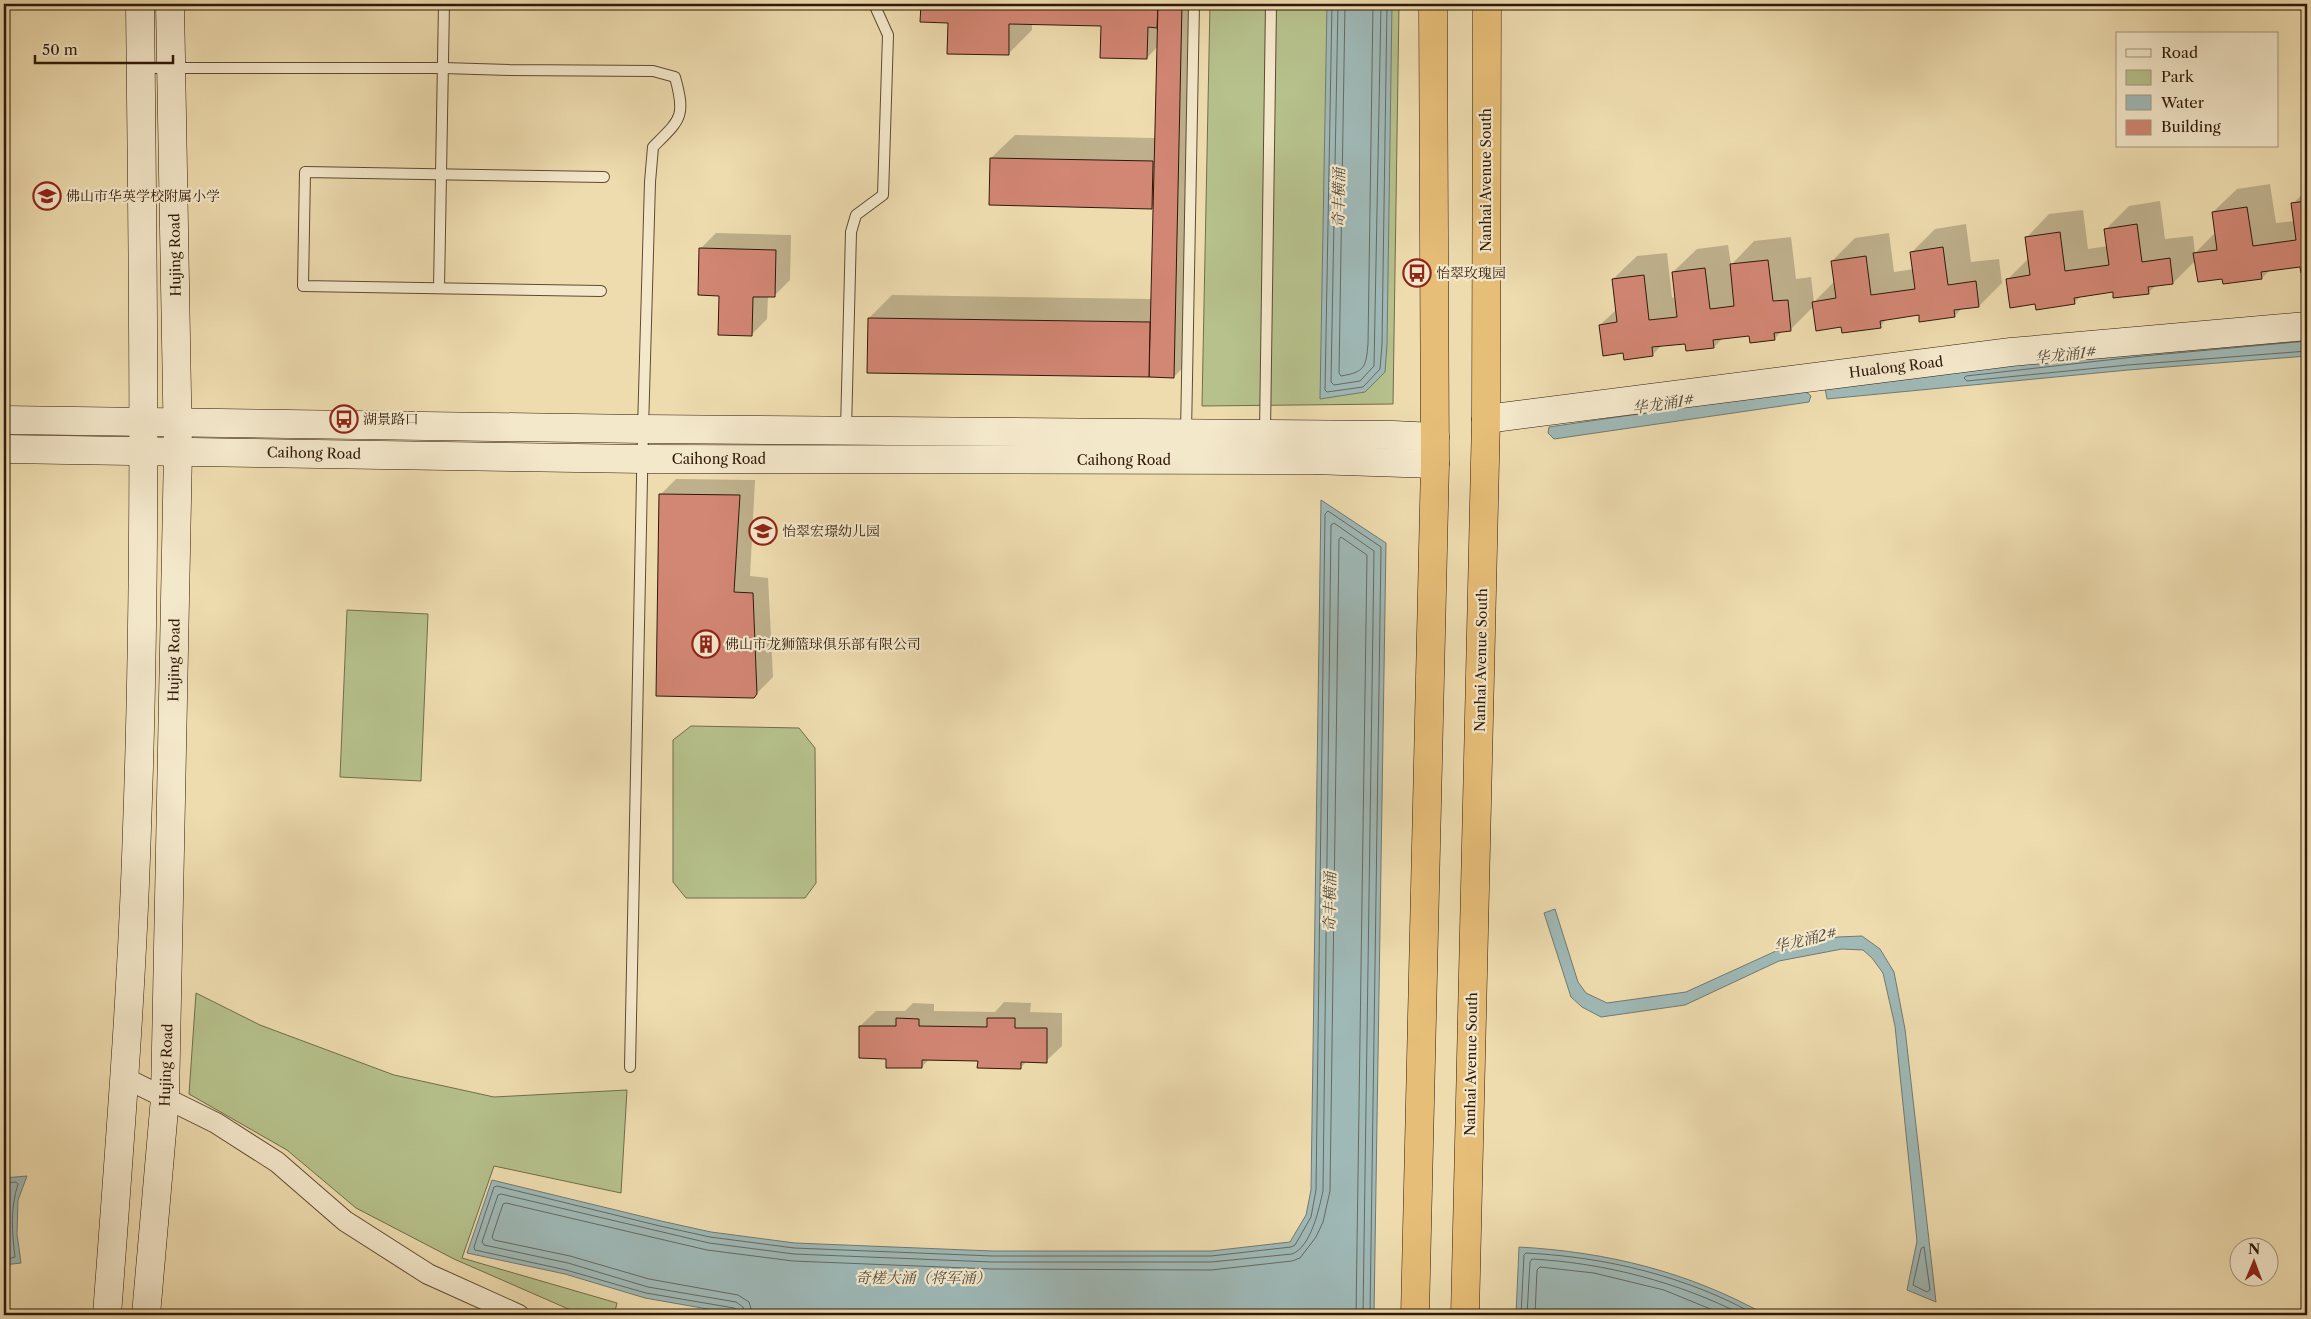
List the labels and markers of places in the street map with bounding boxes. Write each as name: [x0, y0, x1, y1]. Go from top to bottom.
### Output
school or university icon: 佛山市华英学校附属小学: [32, 181, 62, 211]
place label: 佛山市华英学校附属小学: [66, 187, 220, 205]
bus stop icon: 怡翠玫瑰园: [1402, 258, 1432, 288]
place label: 怡翠玫瑰园: [1436, 264, 1506, 282]
bus stop icon: 湖景路口: [329, 404, 359, 434]
place label: 湖景路口: [363, 410, 419, 428]
school or university icon: 怡翠宏璟幼儿园: [748, 516, 778, 546]
place label: 怡翠宏璟幼儿园: [782, 522, 880, 540]
building icon: 佛山市龙狮篮球俱乐部有限公司: [691, 629, 721, 659]
place label: 佛山市龙狮篮球俱乐部有限公司: [725, 635, 921, 653]

